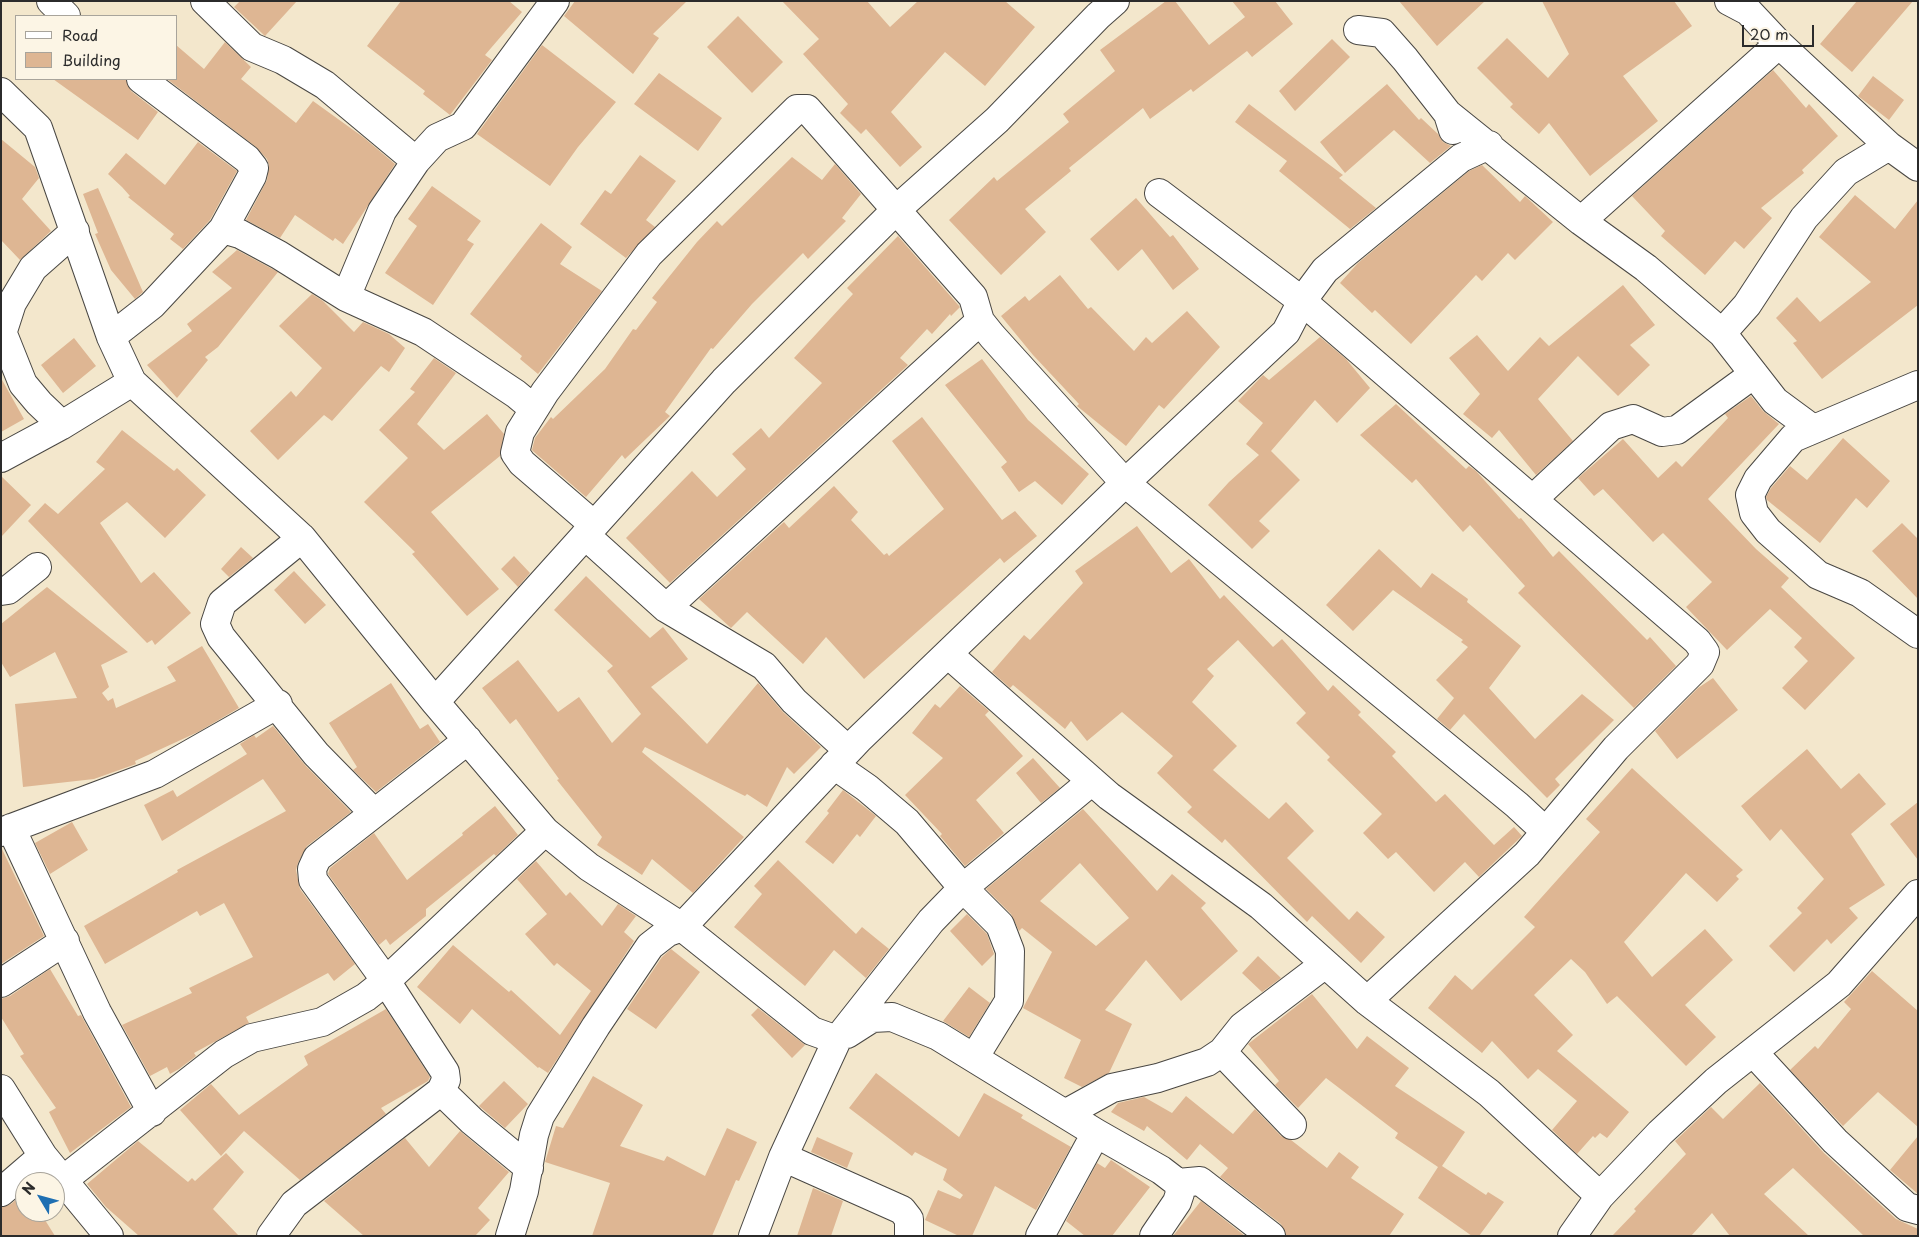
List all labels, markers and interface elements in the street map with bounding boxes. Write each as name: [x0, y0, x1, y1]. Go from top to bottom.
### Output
legend: [15, 15, 178, 80]
scale bar: [1744, 15, 1816, 47]
text: 20 m: [1750, 22, 1789, 45]
text: Road: [62, 23, 98, 46]
text: Building: [62, 48, 121, 71]
north arrow: [15, 1172, 65, 1222]
text: N: [17, 1178, 40, 1199]

